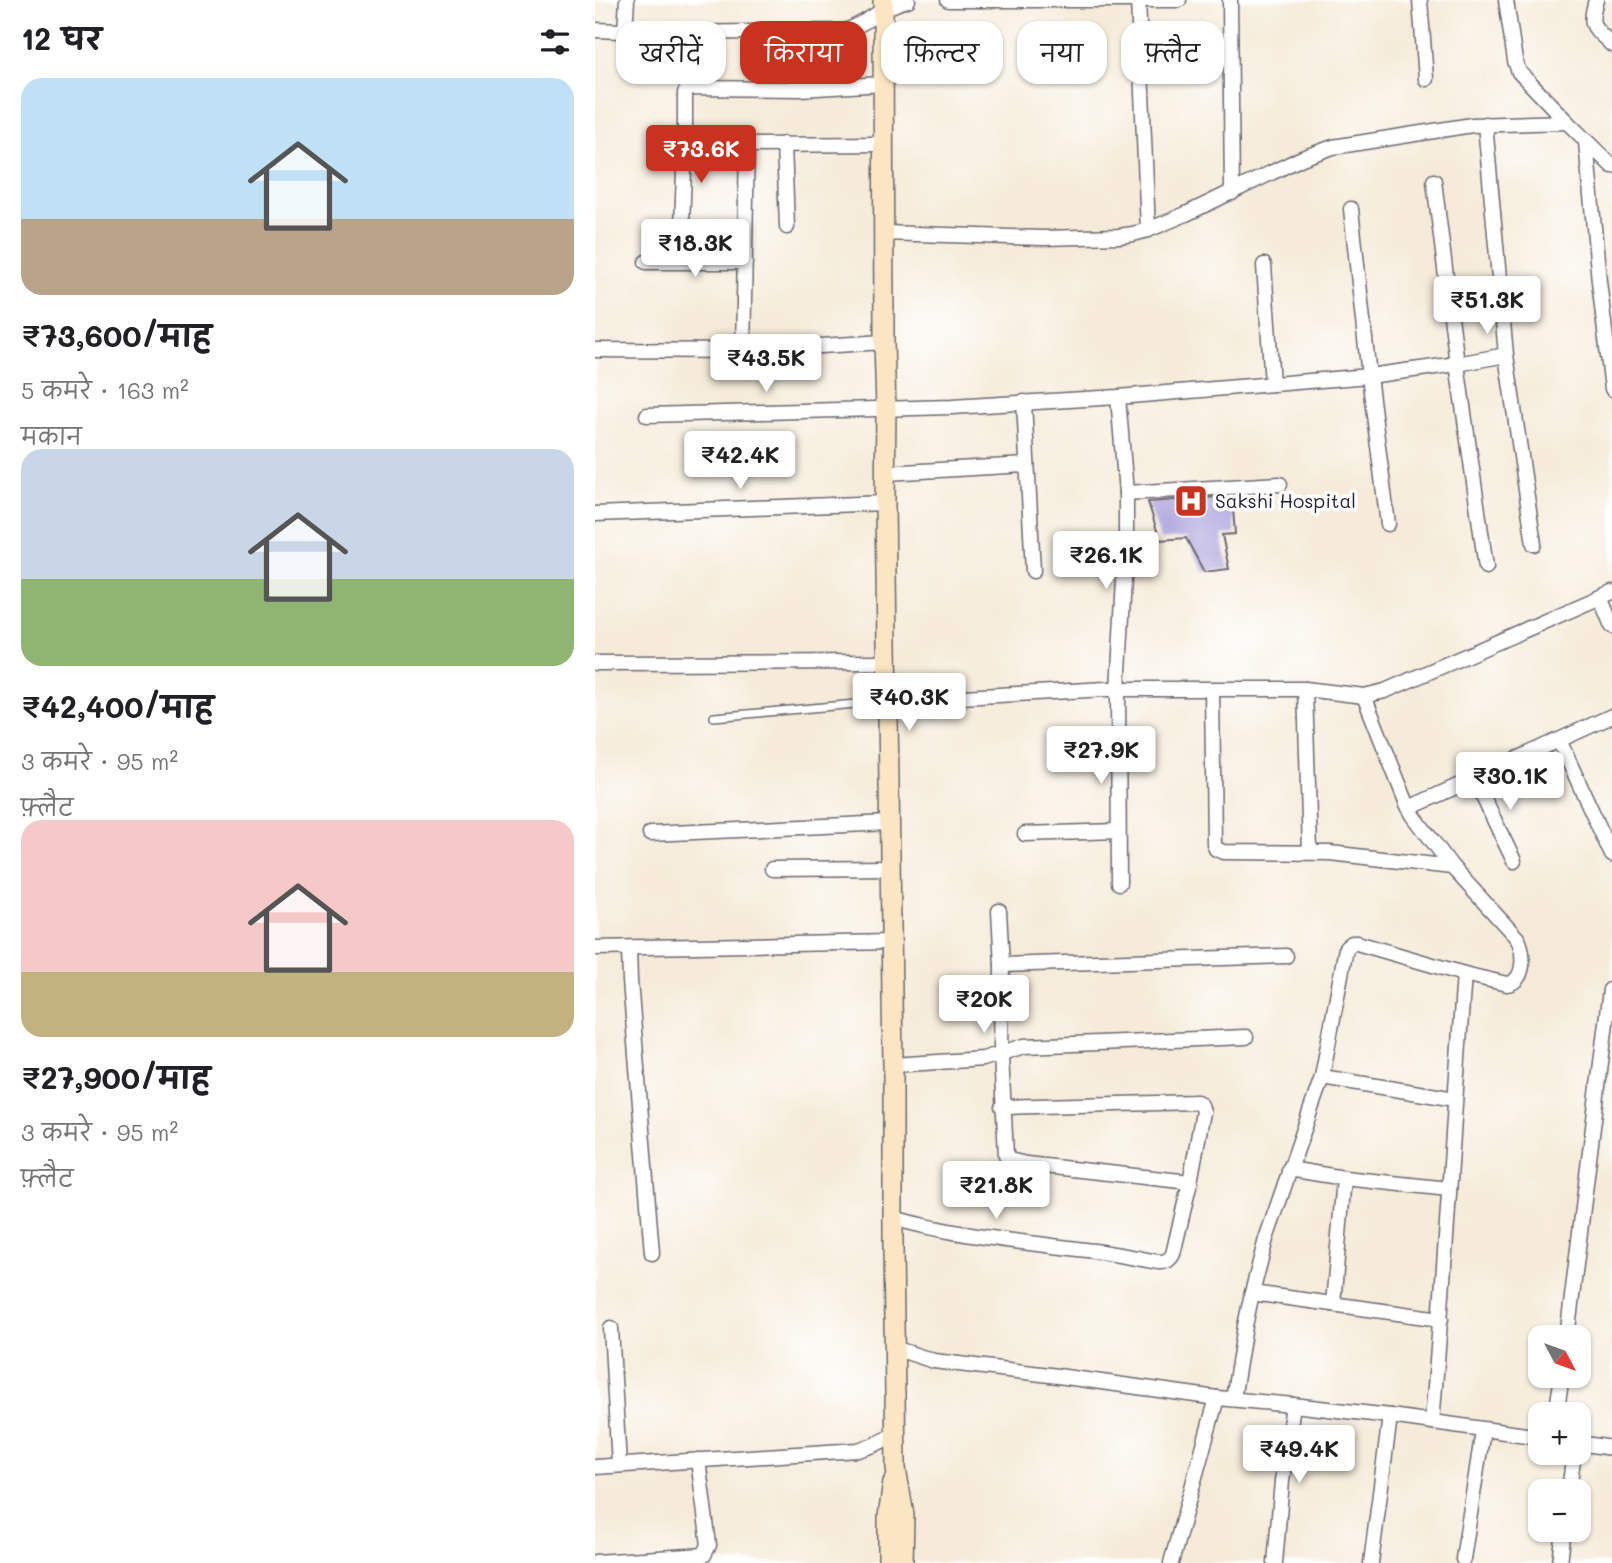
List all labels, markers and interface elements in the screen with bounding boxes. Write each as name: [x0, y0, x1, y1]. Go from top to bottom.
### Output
text: 12 घर: [21, 18, 102, 58]
chip: खरीदें: [616, 21, 726, 84]
chip: किराया: [740, 21, 867, 84]
chip: फ़िल्टर: [881, 21, 1003, 84]
chip: नया: [1017, 21, 1107, 84]
chip: फ़्लैट: [1121, 21, 1224, 84]
icon: filters: [536, 23, 574, 61]
icon: home: [235, 123, 361, 249]
pin: ₹73.6K: [644, 125, 758, 185]
text: ₹73.6K: [662, 133, 740, 163]
pin: ₹18.3K: [638, 219, 752, 279]
text: ₹18.3K: [657, 227, 733, 257]
pin: ₹51.3K: [1430, 276, 1544, 336]
text: ₹51.3K: [1450, 284, 1524, 314]
text: ₹73,600/माह: [21, 315, 212, 355]
pin: ₹43.5K: [709, 334, 823, 394]
text: ₹43.5K: [726, 342, 806, 372]
text: 5 कमरे · 163 m²: [21, 375, 189, 405]
text: मकान: [21, 421, 82, 451]
pin: ₹42.4K: [683, 432, 797, 491]
text: ₹42.4K: [700, 439, 780, 469]
hospital icon: Sakshi Hospital: [1172, 482, 1210, 520]
place label: Sakshi Hospital: [1215, 488, 1356, 513]
icon: home: [235, 494, 361, 620]
pin: ₹26.1K: [1049, 532, 1163, 591]
text: ₹26.1K: [1069, 539, 1143, 569]
pin: ₹40.3K: [852, 674, 966, 733]
text: ₹40.3K: [869, 681, 949, 711]
text: ₹42,400/माह: [21, 686, 214, 726]
pin: ₹27.9K: [1044, 726, 1158, 786]
text: ₹27.9K: [1063, 734, 1139, 764]
text: 3 कमरे · 95 m²: [21, 746, 178, 776]
pin: ₹30.1K: [1453, 752, 1567, 812]
text: ₹30.1K: [1472, 760, 1548, 790]
text: फ़्लैट: [21, 792, 73, 822]
icon: home: [235, 865, 361, 991]
pin: ₹20K: [943, 976, 1025, 1035]
text: ₹20K: [955, 983, 1013, 1013]
text: ₹27,900/माह: [21, 1057, 210, 1097]
text: 3 कमरे · 95 m²: [21, 1117, 178, 1147]
pin: ₹21.8K: [939, 1162, 1053, 1221]
text: फ़्लैट: [21, 1163, 73, 1193]
text: ₹21.8K: [959, 1169, 1033, 1199]
north arrow: [1528, 1325, 1591, 1388]
map controls: [1528, 1325, 1591, 1542]
button: +: [1528, 1402, 1591, 1465]
pin: ₹49.4K: [1242, 1426, 1356, 1485]
text: ₹49.4K: [1259, 1433, 1339, 1463]
button: −: [1528, 1479, 1591, 1542]

